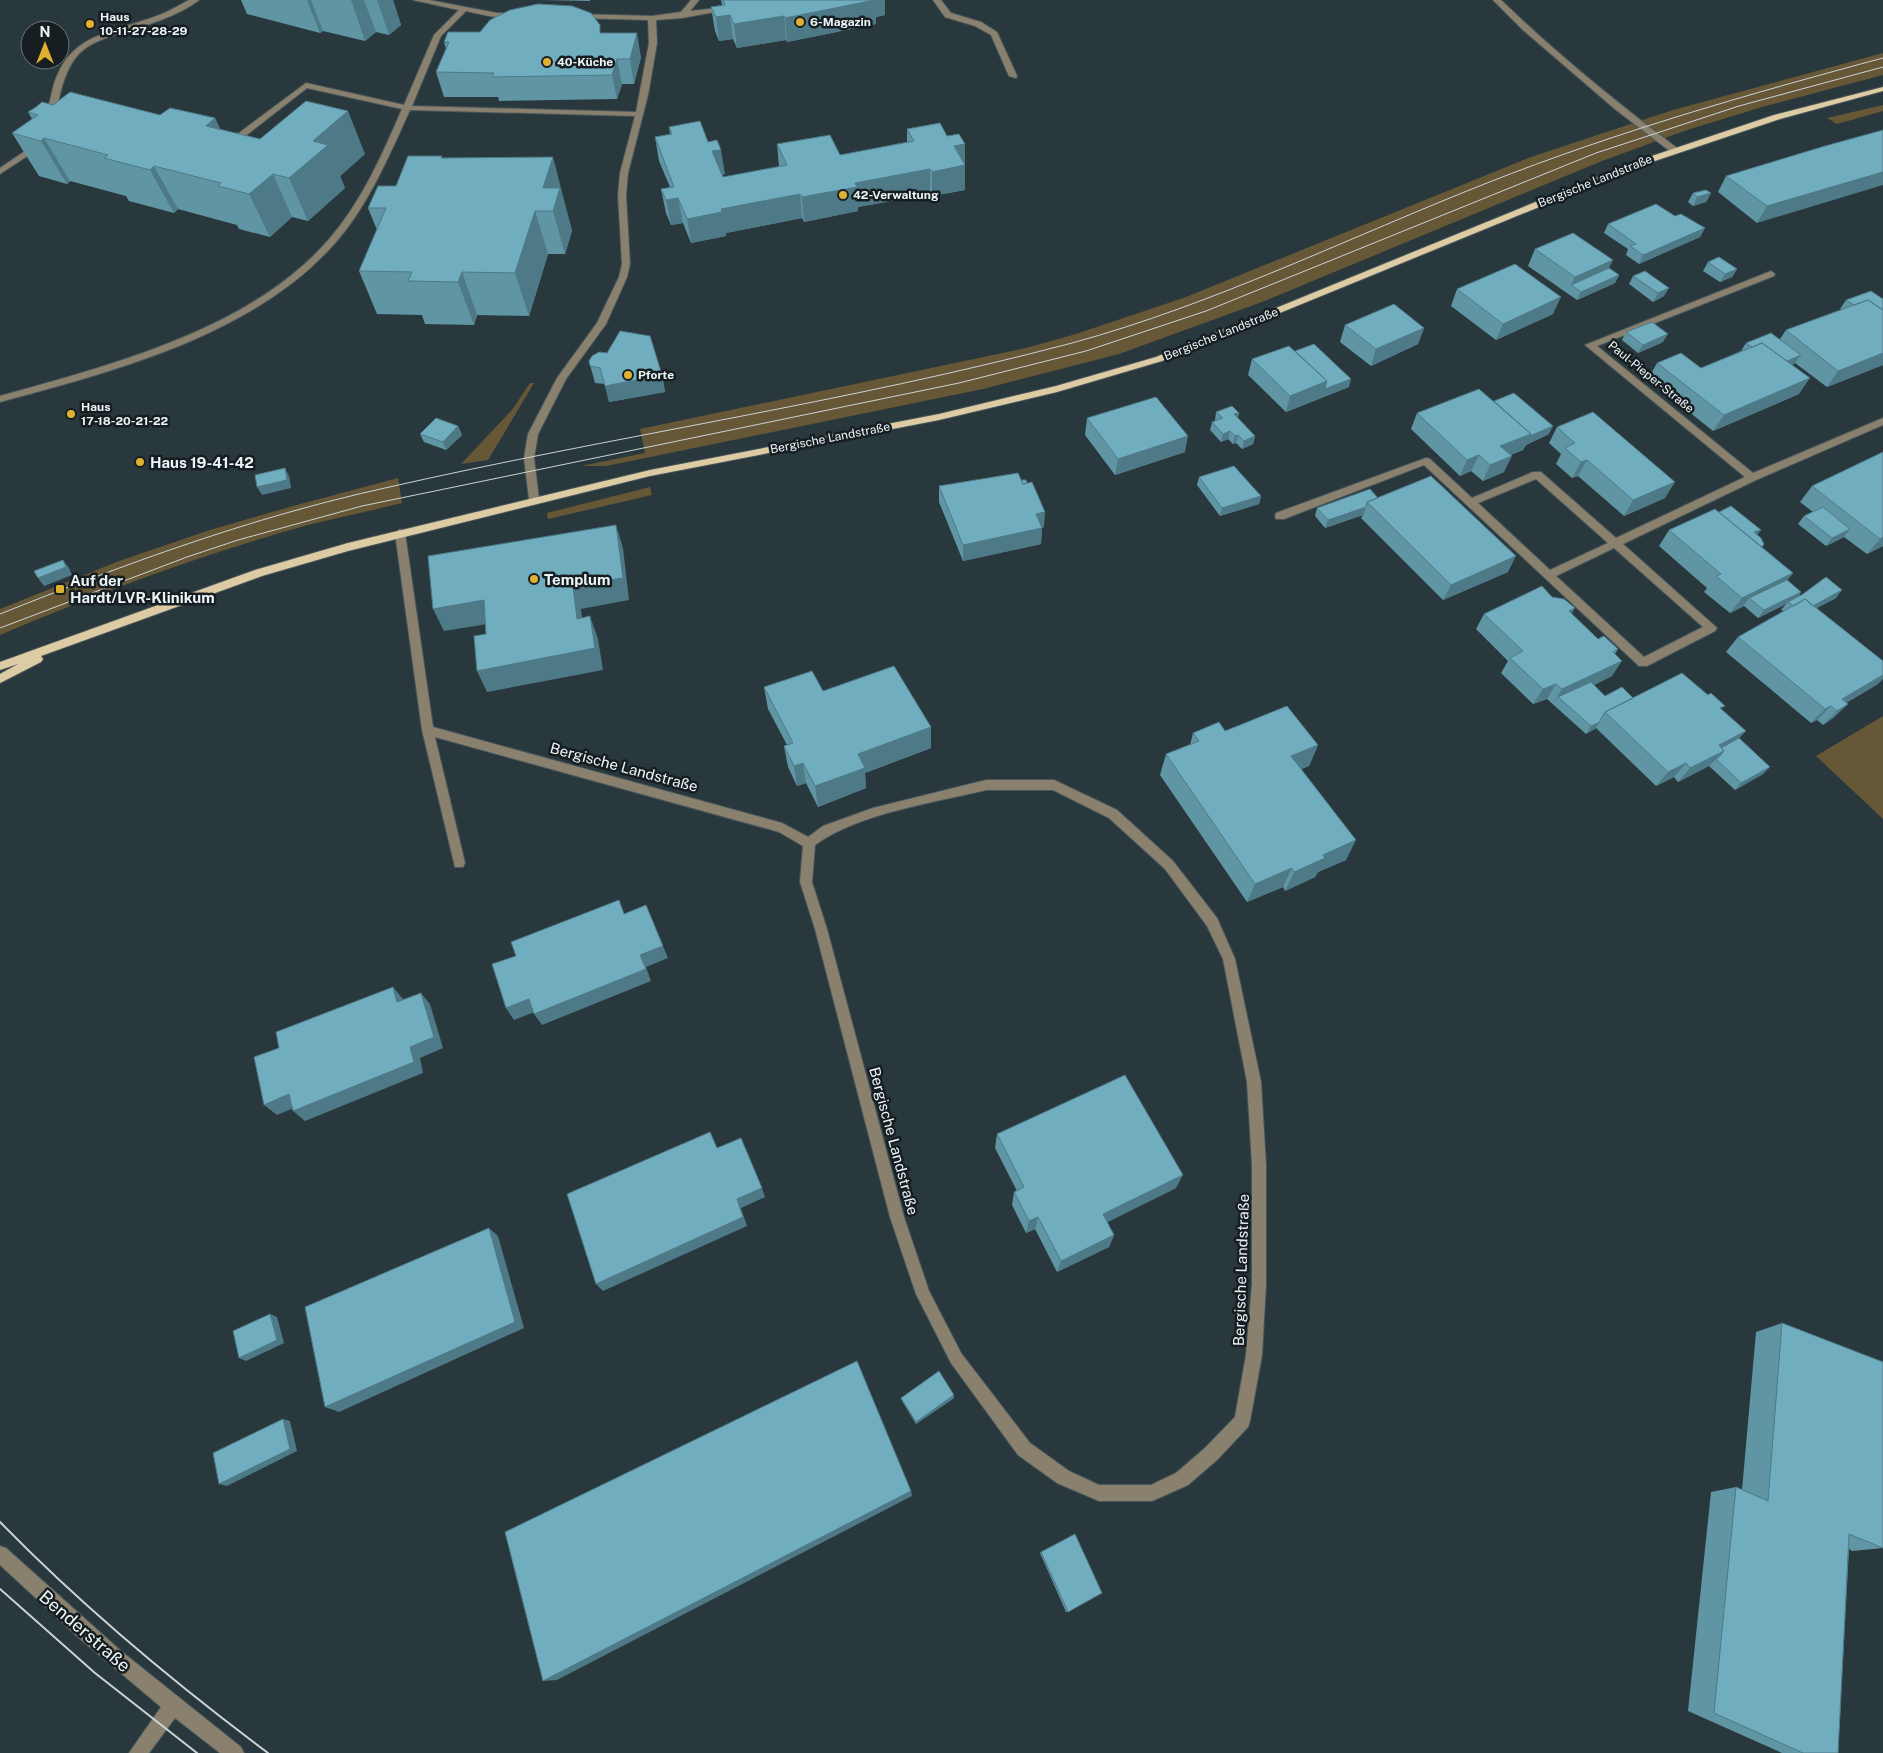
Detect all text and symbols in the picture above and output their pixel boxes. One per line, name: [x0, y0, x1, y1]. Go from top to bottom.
place label: Haus 10-11-27-28-29: [100, 10, 188, 38]
place label: 6-Magazin: [810, 15, 871, 29]
marker: 6-Magazin: [794, 16, 806, 28]
marker: Haus 10-11-27-28-29: [84, 18, 96, 30]
north arrow: [20, 20, 70, 70]
text: N: [40, 24, 50, 40]
place label: 40-Küche: [557, 55, 613, 69]
marker: 40-Küche: [541, 56, 553, 68]
street label: Bergische Landstraße: [1536, 152, 1654, 210]
place label: 42-Verwaltung: [853, 188, 939, 202]
marker: 42-Verwaltung: [837, 189, 849, 201]
street label: Bergische Landstraße: [1162, 305, 1280, 363]
street label: Paul-Pieper-Straße: [1605, 338, 1697, 416]
place label: Pforte: [638, 368, 674, 382]
marker: Pforte: [622, 369, 634, 381]
place label: Haus 17-18-20-21-22: [81, 400, 169, 428]
marker: Haus 17-18-20-21-22: [65, 408, 77, 420]
street label: Bergische Landstraße: [769, 419, 891, 457]
place label: Haus 19-41-42: [150, 454, 254, 471]
marker: Haus 19-41-42: [134, 456, 146, 468]
place label: Templum: [544, 571, 611, 588]
place label: Auf der Hardt/LVR-Klinikum: [70, 572, 215, 606]
marker: Templum: [528, 573, 540, 585]
marker: Auf der Hardt/LVR-Klinikum: [54, 583, 66, 595]
street label: Bergische Landstraße: [548, 739, 700, 795]
street label: Bergische Landstraße: [866, 1065, 922, 1217]
street label: Bergische Landstraße: [1230, 1194, 1252, 1346]
street label: Benderstraße: [35, 1586, 135, 1676]

